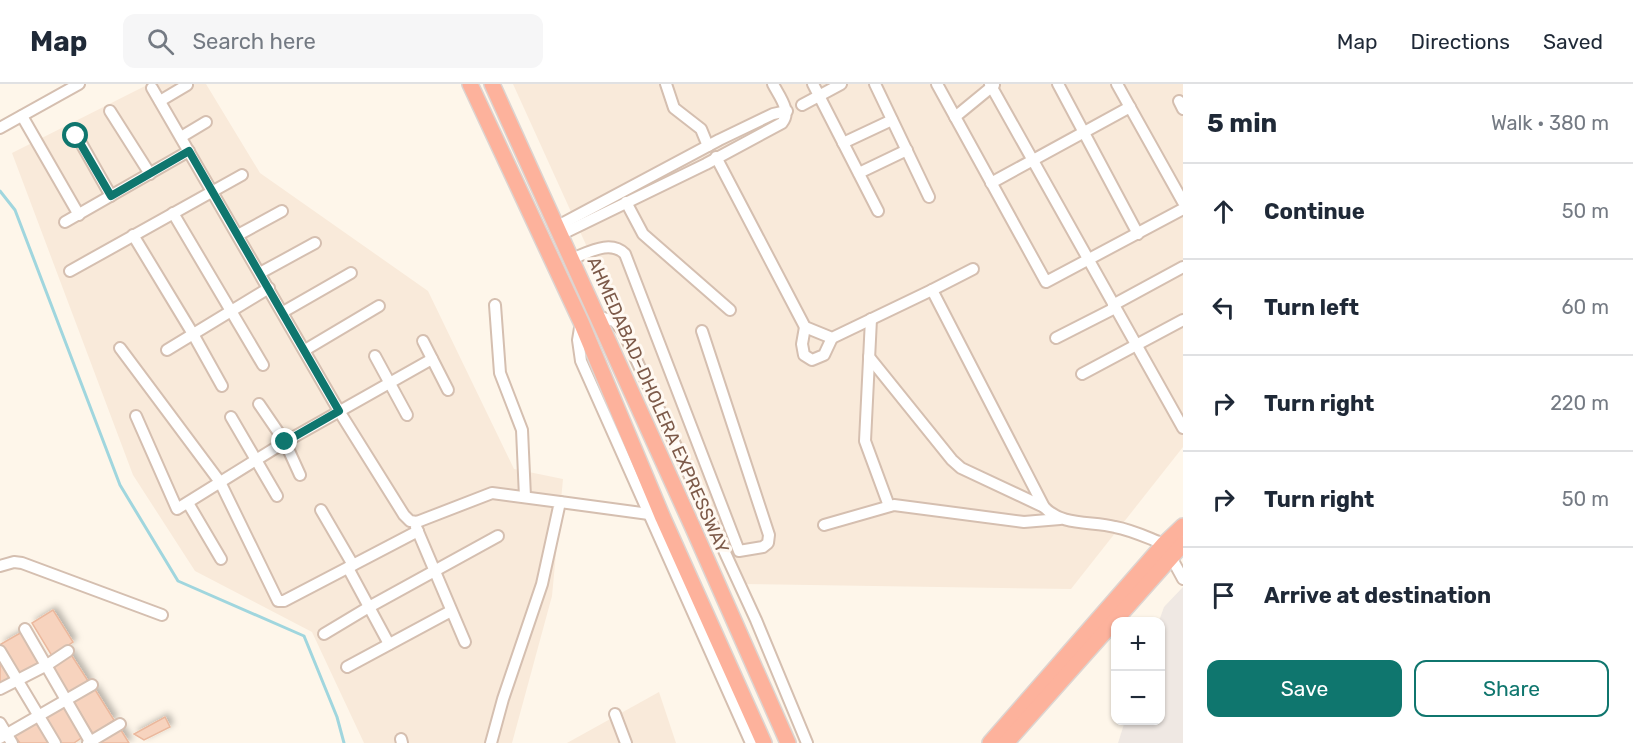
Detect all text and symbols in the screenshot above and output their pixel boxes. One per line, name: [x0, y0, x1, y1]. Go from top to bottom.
search box: [123, 14, 543, 68]
text: Map: [30, 25, 87, 58]
icon: search: [144, 25, 177, 58]
text: Search here: [192, 28, 316, 55]
text: Map: [1337, 29, 1378, 54]
text: Directions: [1411, 29, 1510, 54]
text: Saved: [1543, 29, 1603, 54]
text: 5 min: [1207, 108, 1277, 139]
text: Walk · 380 m: [1491, 111, 1609, 135]
route start: [62, 122, 88, 148]
icon: ahead: [1207, 195, 1240, 228]
text: Continue: [1264, 198, 1365, 225]
text: 50 m: [1562, 199, 1609, 223]
street label: AHMEDABAD–DHOLERA EXPRESSWAY: [582, 253, 734, 557]
icon: left: [1207, 291, 1240, 324]
text: Turn left: [1264, 294, 1359, 321]
text: 60 m: [1562, 295, 1609, 319]
icon: right: [1207, 387, 1240, 420]
text: Turn right: [1264, 390, 1374, 417]
text: 220 m: [1550, 391, 1609, 415]
route end: [271, 428, 297, 454]
icon: right: [1207, 483, 1240, 516]
text: Turn right: [1264, 486, 1374, 513]
text: 50 m: [1562, 487, 1609, 511]
icon: arrive: [1207, 579, 1240, 612]
text: Arrive at destination: [1264, 582, 1491, 609]
map controls: [1111, 617, 1165, 725]
button: +: [1111, 617, 1165, 671]
button: Save: [1207, 660, 1402, 717]
button: Share: [1414, 660, 1609, 717]
button: −: [1111, 671, 1165, 725]

